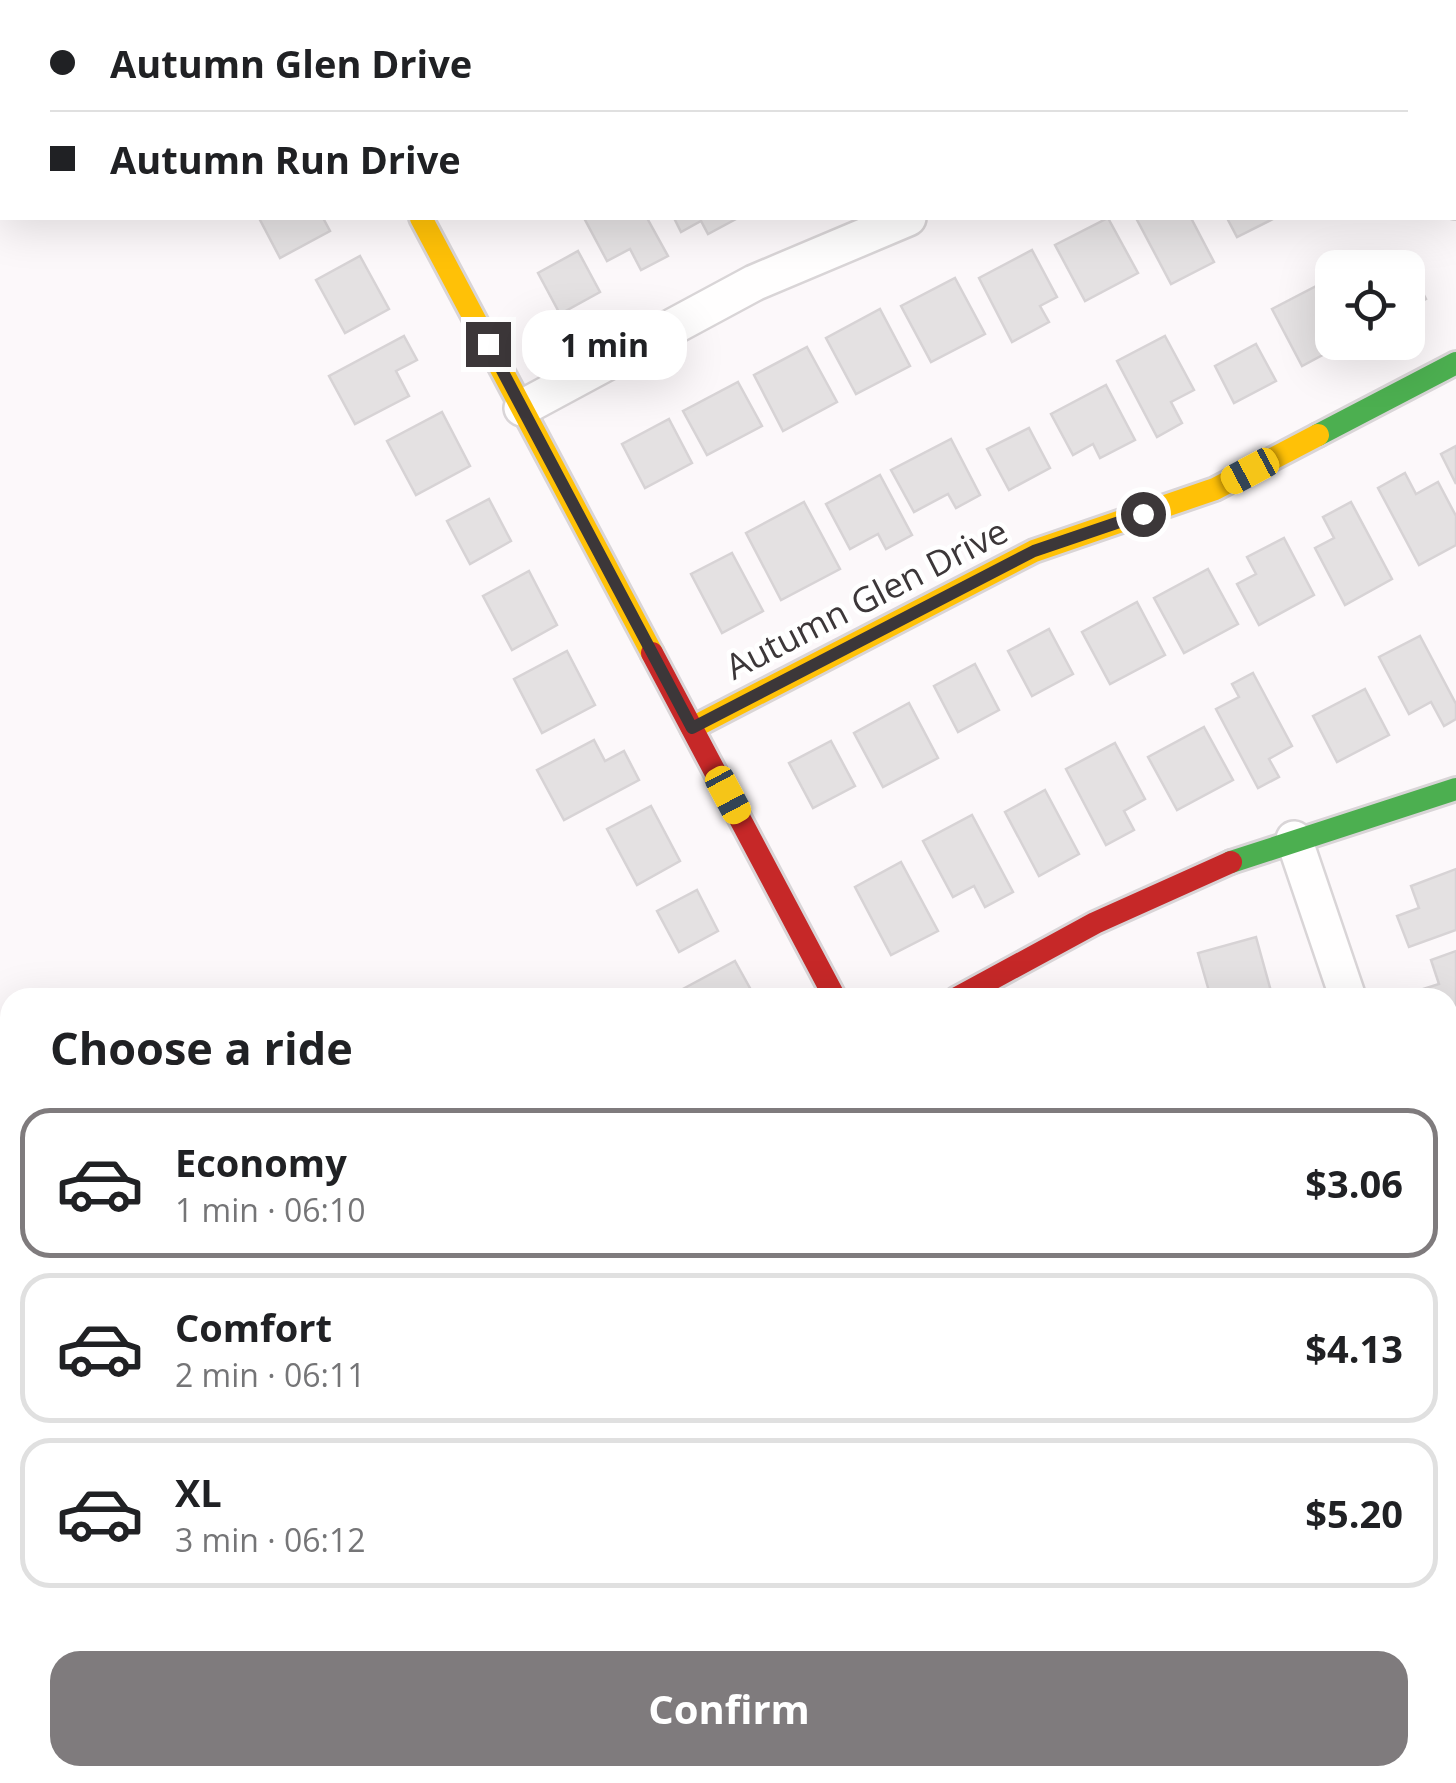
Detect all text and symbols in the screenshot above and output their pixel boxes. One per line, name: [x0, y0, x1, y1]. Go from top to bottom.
text: Autumn Glen Drive: [110, 37, 472, 89]
text: Autumn Run Drive: [110, 133, 461, 185]
map controls: [1315, 250, 1425, 360]
button: locate: [1315, 250, 1425, 360]
callout: 1 min: [523, 309, 688, 379]
route end: [466, 322, 511, 367]
text: 1 min: [560, 323, 649, 366]
car: [1216, 444, 1284, 498]
route start: [1121, 492, 1166, 537]
street label: Autumn Glen Drive: [717, 507, 1015, 689]
car: [701, 761, 755, 829]
text: Choose a ride: [50, 1017, 353, 1078]
text: Economy: [175, 1136, 347, 1188]
icon: car: [55, 1138, 145, 1228]
text: $3.06: [1305, 1157, 1403, 1209]
text: 1 min · 06:10: [175, 1188, 366, 1231]
text: Comfort: [175, 1301, 332, 1353]
icon: car: [55, 1303, 145, 1393]
text: $4.13: [1305, 1322, 1403, 1374]
text: 2 min · 06:11: [175, 1353, 366, 1396]
text: XL: [175, 1466, 222, 1518]
icon: car: [55, 1468, 145, 1558]
text: $5.20: [1305, 1487, 1403, 1539]
text: 3 min · 06:12: [175, 1518, 366, 1561]
button: Confirm: [50, 1651, 1408, 1766]

